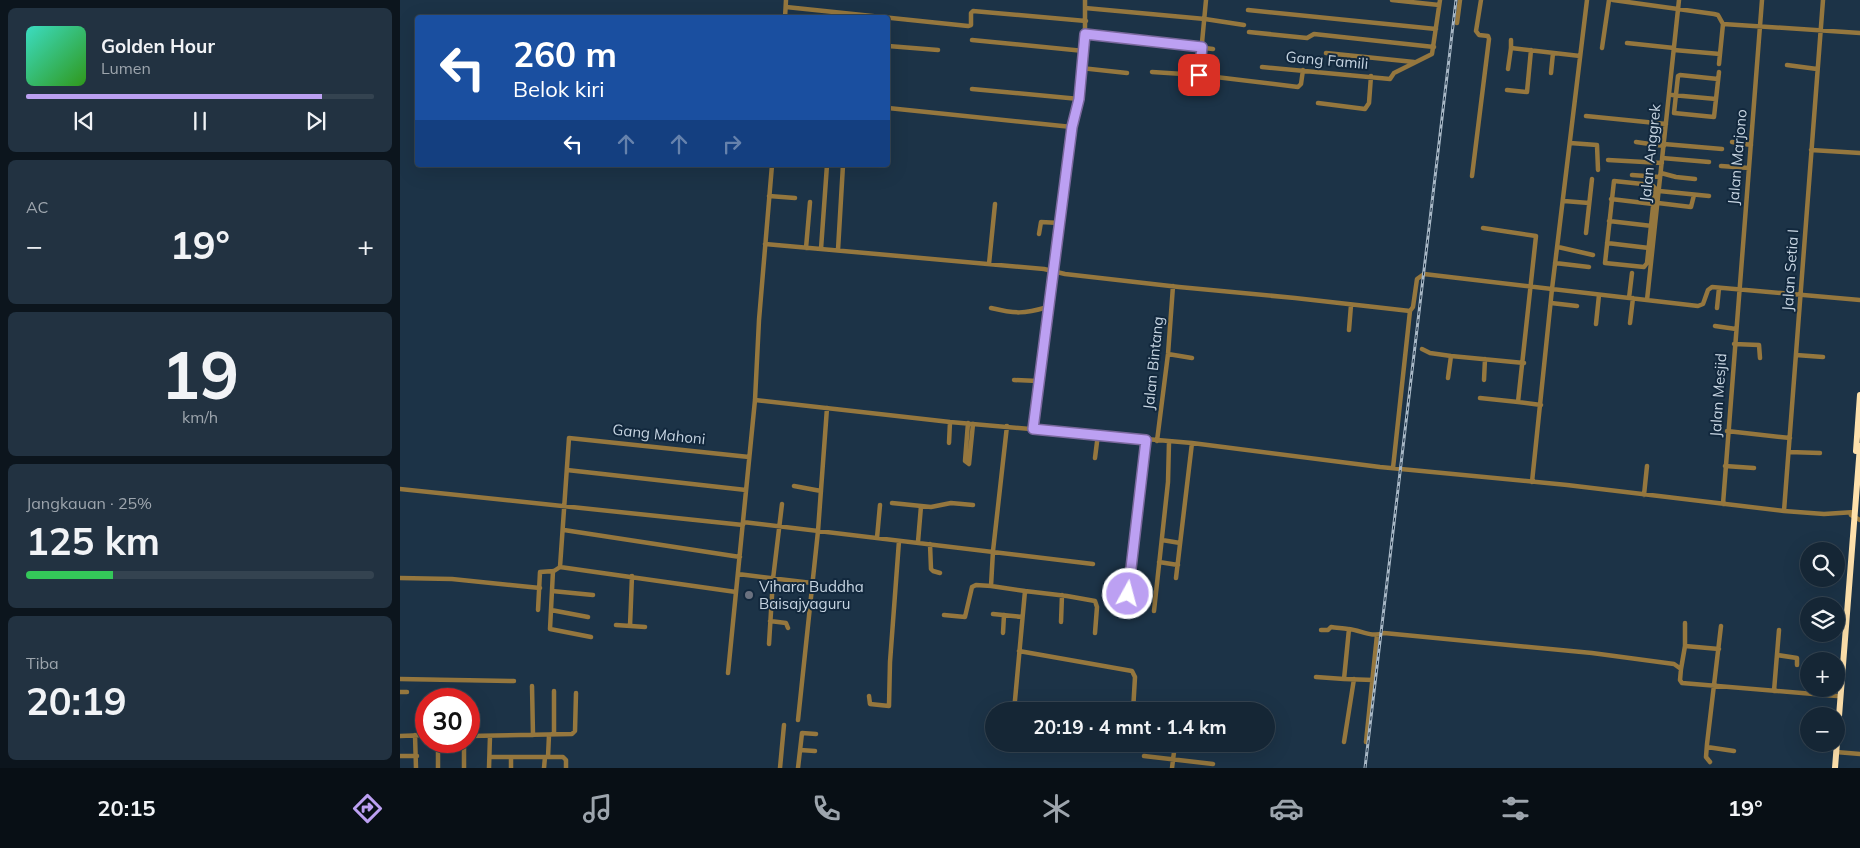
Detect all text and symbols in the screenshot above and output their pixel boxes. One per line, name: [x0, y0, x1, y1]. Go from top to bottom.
text: 260 m: [513, 32, 617, 76]
text: Golden Hour: [101, 34, 215, 58]
icon: left: [430, 35, 495, 100]
street label: Gang Famili: [1285, 47, 1369, 73]
pin: [1178, 54, 1220, 96]
text: Lumen: [101, 58, 151, 78]
icon: arrive: [1185, 61, 1213, 89]
text: Belok kiri: [513, 75, 605, 103]
street label: Jalan Anggrek: [1635, 103, 1665, 203]
icon: previous: [70, 107, 98, 135]
icon: pause: [186, 107, 214, 135]
icon: next: [302, 107, 330, 135]
street label: Jalan Marjono: [1723, 108, 1751, 206]
icon: left: [559, 130, 587, 158]
icon: ahead: [612, 130, 640, 158]
icon: ahead: [665, 130, 693, 158]
icon: right: [718, 130, 746, 158]
text: AC: [26, 197, 49, 217]
text: 19°: [170, 221, 230, 269]
text: −: [26, 228, 43, 263]
text: +: [357, 228, 374, 263]
street label: Jalan Setia I: [1778, 228, 1802, 312]
street label: Jalan Bintang: [1139, 315, 1167, 411]
text: 19: [161, 334, 239, 415]
street label: Jalan Mesjid: [1706, 353, 1730, 437]
text: km/h: [182, 407, 218, 427]
street label: Gang Mahoni: [612, 420, 706, 448]
text: Jangkauan · 25%: [26, 493, 152, 513]
text: 125 km: [26, 517, 160, 565]
map controls: [1800, 542, 1845, 752]
button: search: [1800, 542, 1845, 587]
position arrow: [1101, 567, 1153, 619]
place label: Vihara Buddha Baisajyaguru: [759, 577, 864, 613]
marker: Vihara Buddha Baisajyaguru: [743, 589, 755, 601]
button: layers: [1800, 597, 1845, 642]
button: +: [1800, 652, 1845, 697]
text: Tiba: [26, 653, 59, 673]
text: 20:19: [26, 677, 127, 725]
speed limit sign: 30: [415, 688, 480, 753]
button: −: [1800, 707, 1845, 752]
text: 20:19 · 4 mnt · 1.4 km: [1033, 715, 1227, 739]
icon: directions: [350, 791, 385, 826]
icon: music: [580, 791, 615, 826]
icon: phone: [809, 791, 844, 826]
icon: climate: [1039, 791, 1074, 826]
icon: car: [1269, 791, 1304, 826]
icon: filters: [1498, 791, 1533, 826]
text: 20:15: [97, 794, 156, 822]
text: 19°: [1728, 794, 1763, 822]

